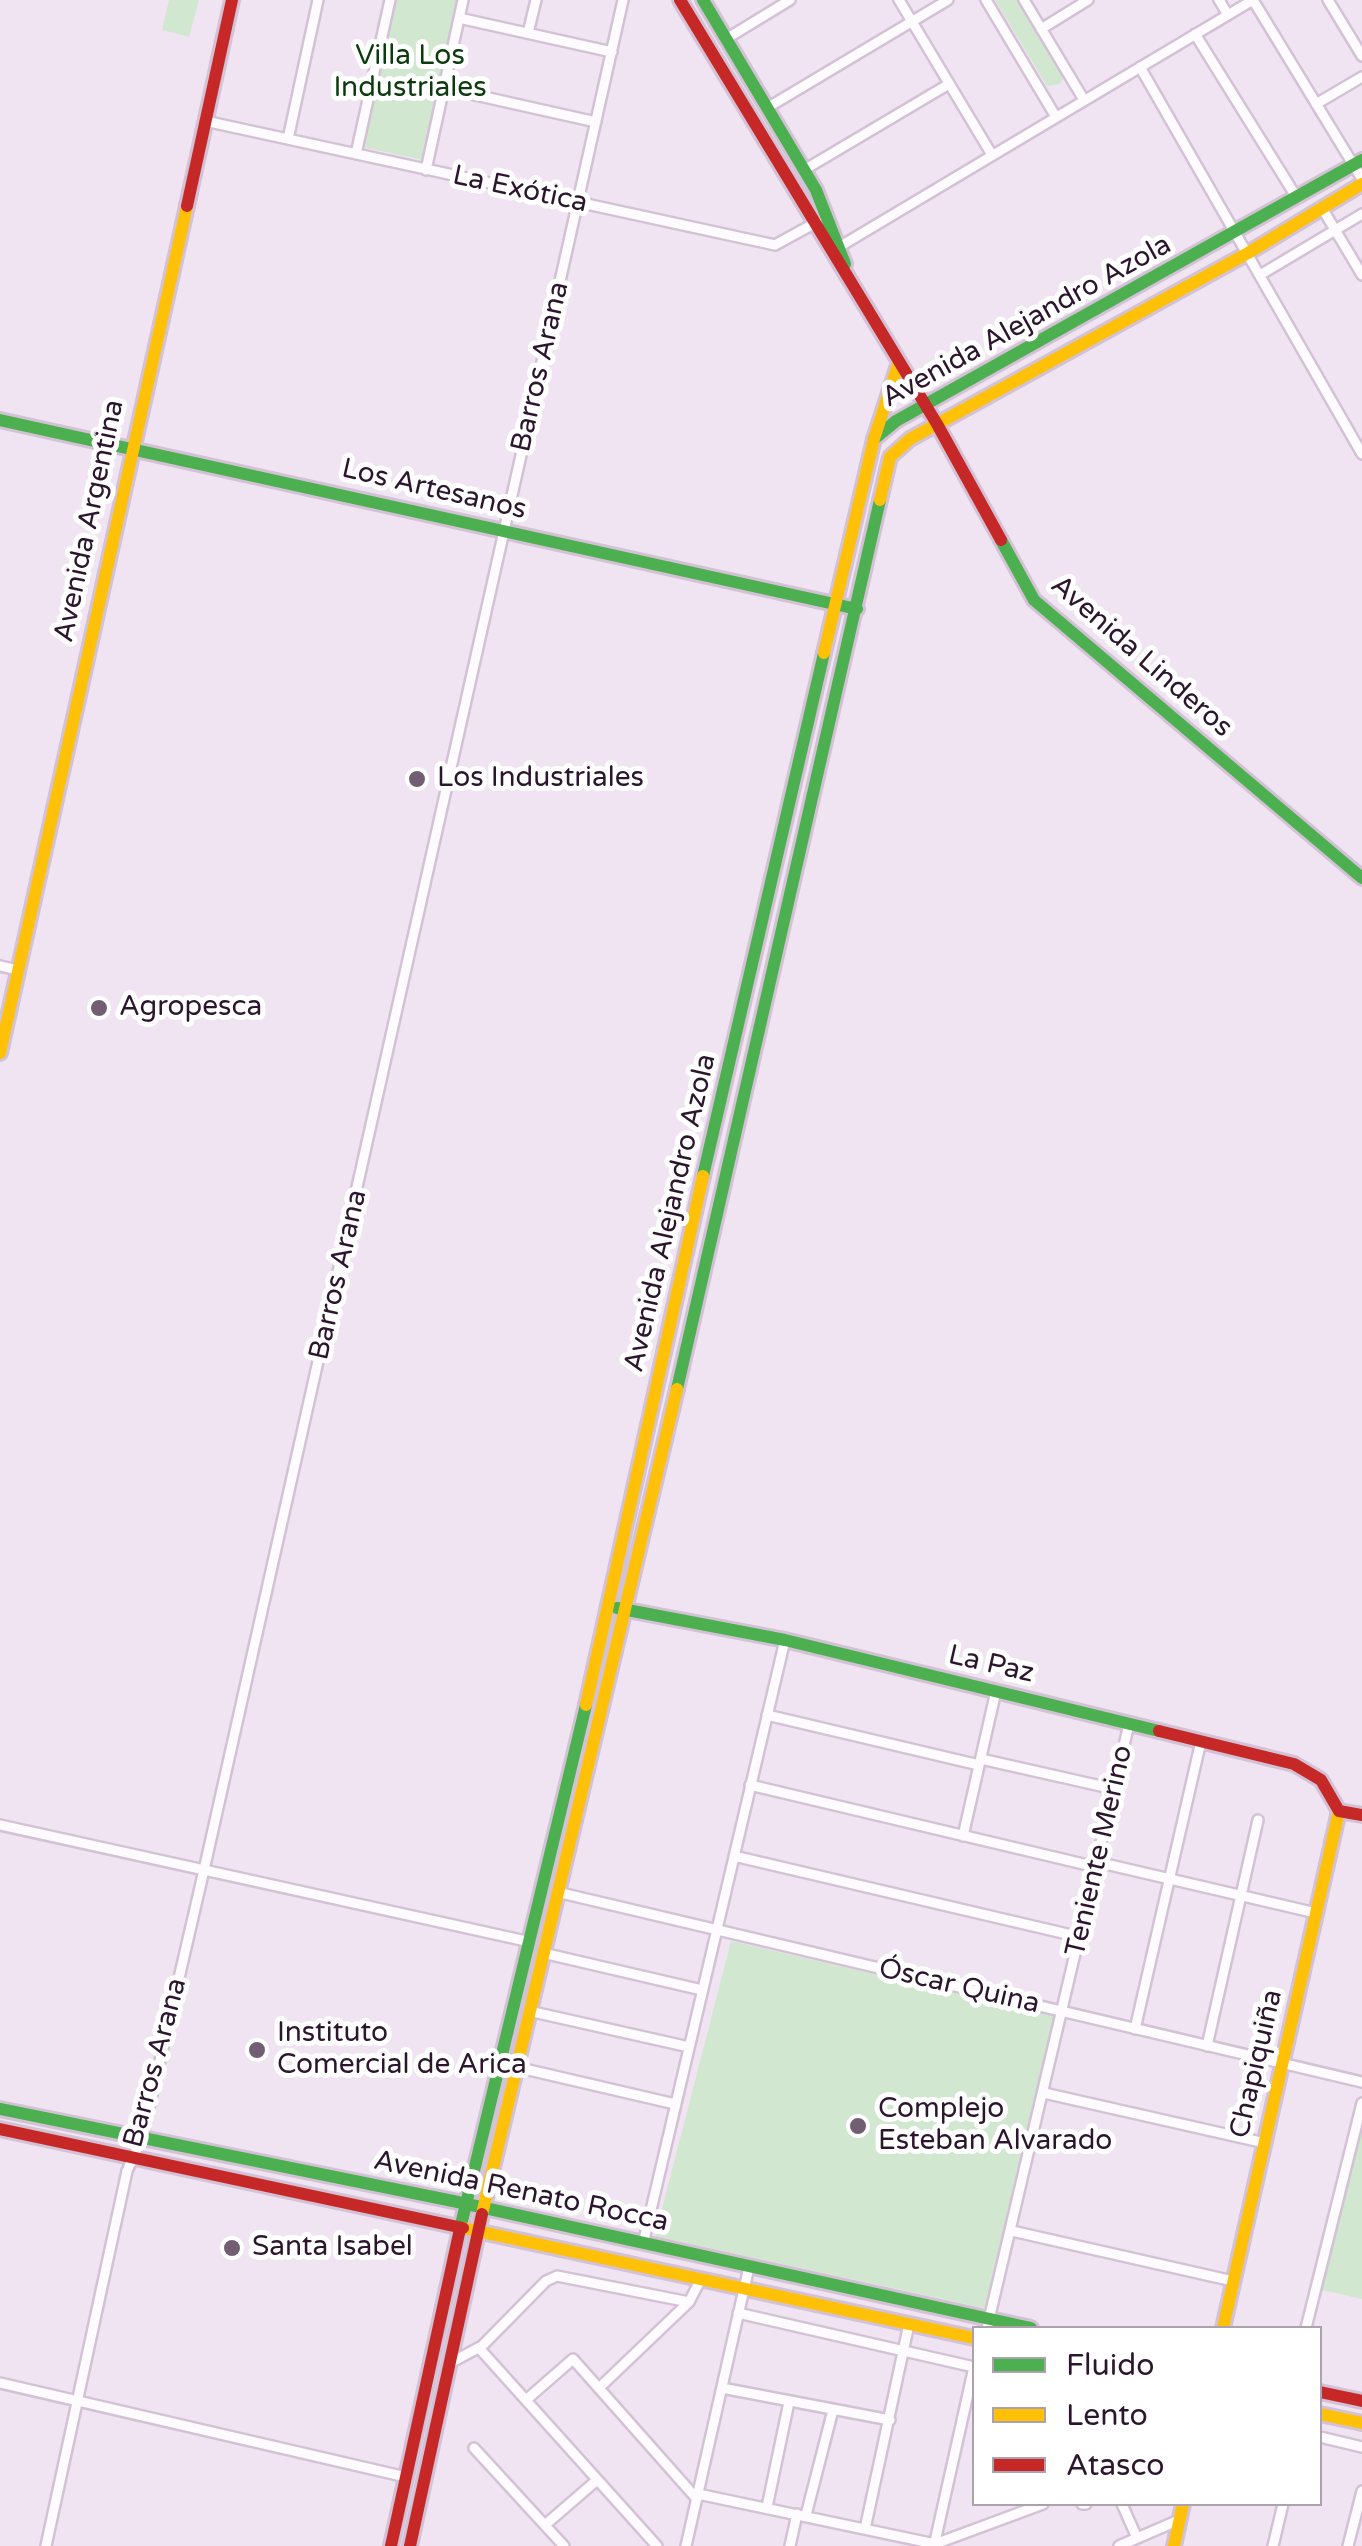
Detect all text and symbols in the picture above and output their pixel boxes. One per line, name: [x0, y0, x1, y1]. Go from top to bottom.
park label: Villa Los Industriales: [333, 40, 487, 106]
street label: La Exótica: [449, 159, 591, 221]
street label: Avenida Alejandro Azola: [877, 228, 1177, 416]
street label: Barros Arana: [505, 279, 577, 455]
street label: Avenida Argentina: [48, 397, 132, 645]
street label: Los Artesanos: [338, 452, 530, 528]
street label: Avenida Linderos: [1043, 569, 1239, 745]
place label: Los Industriales: [437, 762, 644, 796]
marker: Los Industriales: [406, 768, 428, 790]
place label: Agropesca: [119, 991, 262, 1025]
marker: Agropesca: [88, 997, 110, 1019]
street label: Avenida Alejandro Azola: [618, 1051, 724, 1375]
street label: Barros Arana: [303, 1187, 375, 1363]
street label: La Paz: [945, 1639, 1037, 1691]
street label: Teniente Merino: [1059, 1742, 1141, 1960]
street label: Óscar Quina: [875, 1952, 1043, 2022]
street label: Barros Arana: [117, 1975, 195, 2151]
street label: Chapiquiña: [1224, 1986, 1290, 2142]
place label: Instituto Comercial de Arica: [277, 2017, 527, 2083]
marker: Instituto Comercial de Arica: [246, 2039, 268, 2061]
place label: Complejo Esteban Alvarado: [878, 2093, 1112, 2159]
marker: Complejo Esteban Alvarado: [847, 2115, 869, 2137]
street label: Avenida Renato Rocca: [371, 2144, 671, 2240]
place label: Santa Isabel: [252, 2231, 413, 2265]
marker: Santa Isabel: [221, 2237, 243, 2259]
legend: [972, 2326, 1322, 2506]
text: Fluido: [1066, 2347, 1154, 2384]
text: Lento: [1066, 2397, 1148, 2434]
text: Atasco: [1066, 2447, 1165, 2484]

